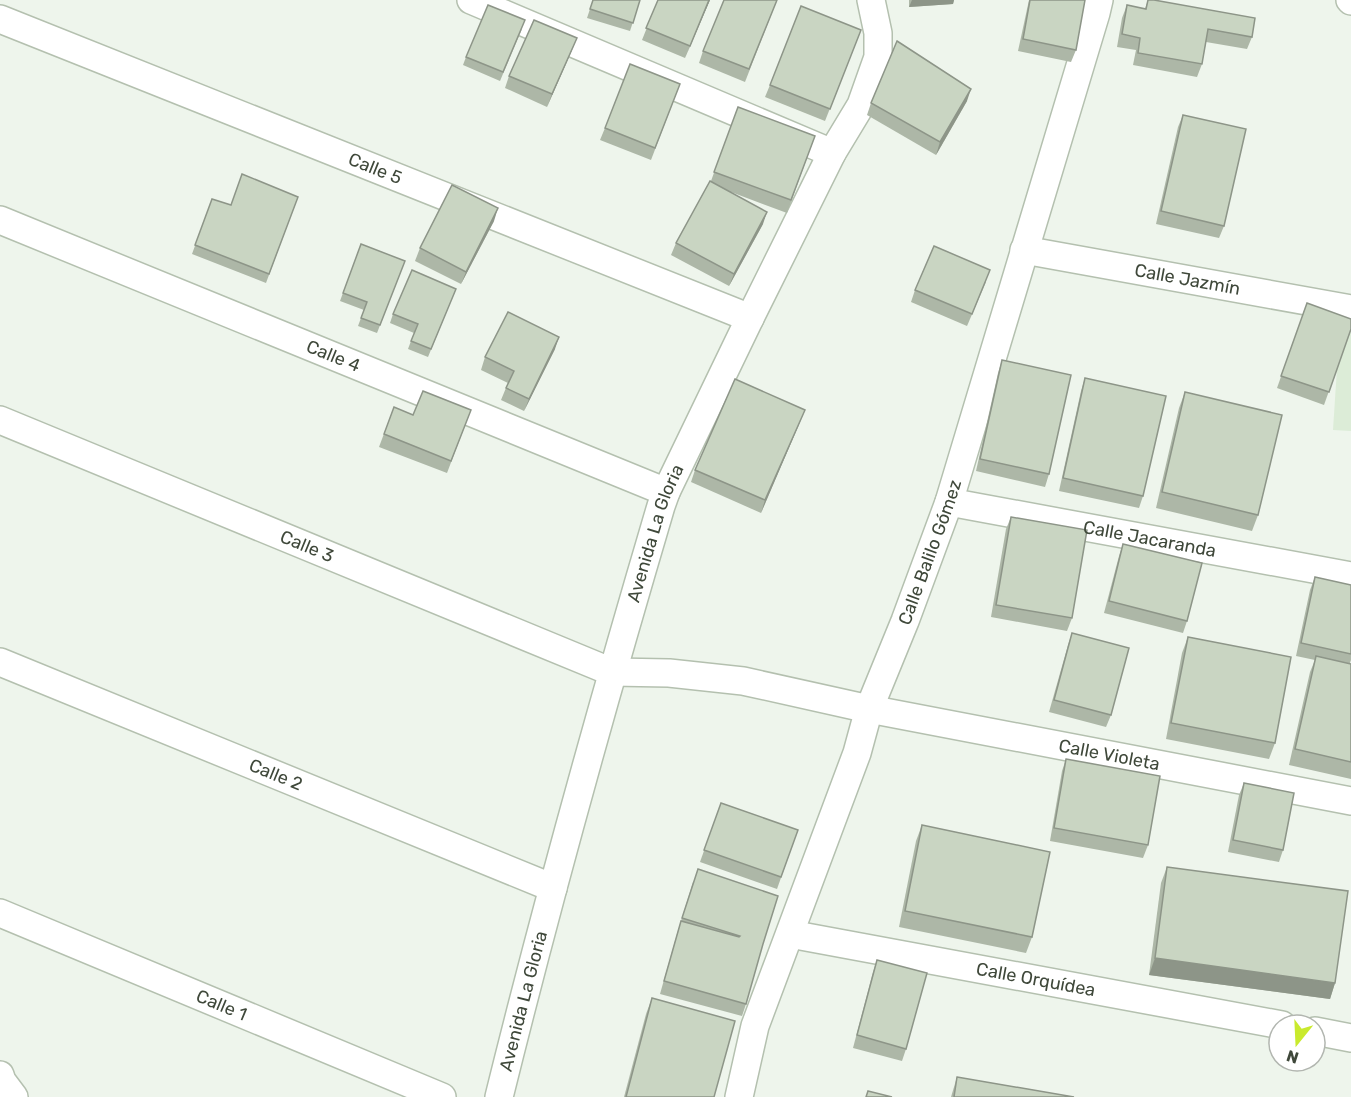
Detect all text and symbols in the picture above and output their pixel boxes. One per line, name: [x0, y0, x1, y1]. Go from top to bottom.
street label: Calle 5: [345, 148, 405, 189]
street label: Calle Jazmín: [1133, 259, 1242, 300]
street label: Calle 4: [303, 335, 364, 377]
street label: Avenida La Gloria: [622, 461, 689, 605]
street label: Calle Balilo Gómez: [894, 477, 966, 628]
street label: Calle Jacaranda: [1081, 516, 1218, 562]
street label: Calle 3: [277, 526, 337, 567]
street label: Calle Violeta: [1057, 734, 1162, 775]
street label: Calle 2: [246, 754, 306, 795]
street label: Avenida La Gloria: [495, 928, 552, 1074]
street label: Calle Orquídea: [974, 958, 1097, 1001]
street label: Calle 1: [193, 985, 250, 1026]
north arrow: [1267, 1013, 1327, 1073]
text: N: [1284, 1046, 1301, 1068]

